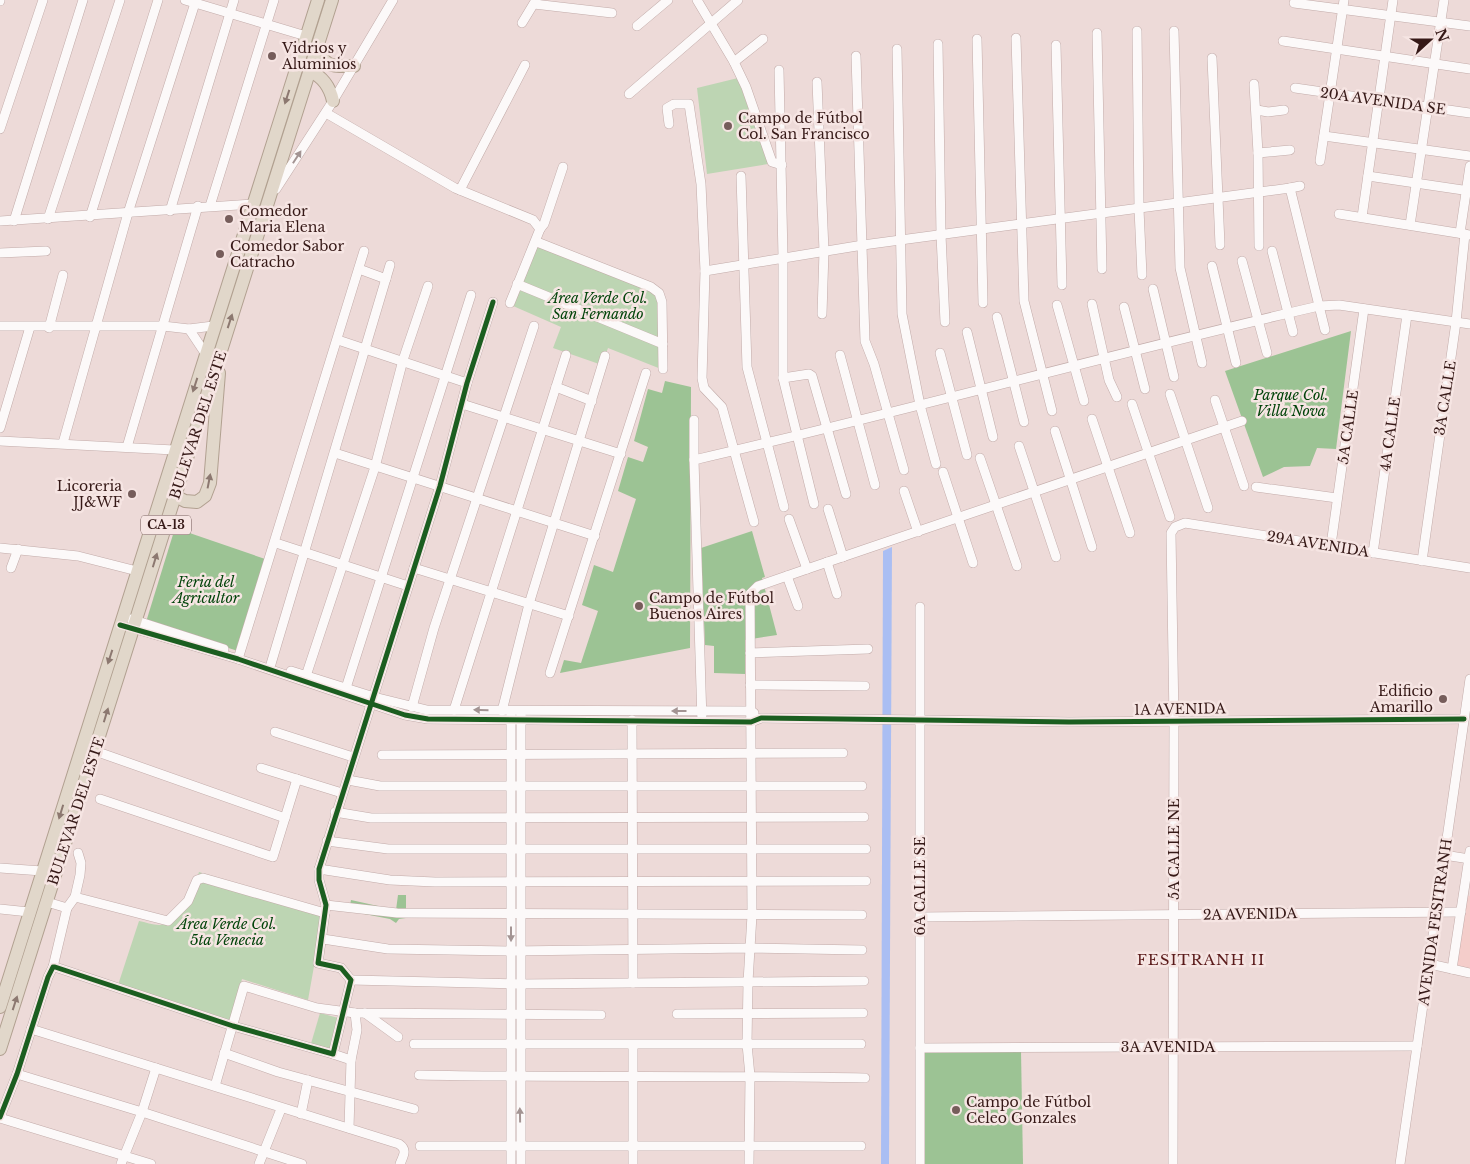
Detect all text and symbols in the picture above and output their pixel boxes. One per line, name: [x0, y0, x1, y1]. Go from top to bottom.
north arrow: [1405, 15, 1455, 65]
text: N: [1431, 26, 1453, 45]
place label: Vidrios y Aluminios: [281, 39, 356, 73]
marker: Vidrios y Aluminios: [266, 50, 278, 62]
street label: 20A AVENIDA SE: [1319, 83, 1447, 119]
one-way arrow: [283, 89, 291, 104]
place label: Campo de Fútbol Col. San Francisco: [738, 109, 870, 143]
marker: Campo de Fútbol Col. San Francisco: [722, 120, 734, 132]
one-way arrow: [292, 150, 301, 163]
place label: Comedor Maria Elena: [239, 202, 325, 236]
marker: Comedor Maria Elena: [223, 213, 235, 225]
place label: Comedor Sabor Catracho: [230, 237, 344, 271]
marker: Comedor Sabor Catracho: [214, 248, 226, 260]
park label: Área Verde Col. San Fernando: [546, 289, 648, 323]
one-way arrow: [227, 314, 235, 329]
street label: BULEVAR DEL ESTE: [166, 349, 230, 501]
street label: 3A CALLE: [1430, 359, 1460, 437]
one-way arrow: [190, 377, 198, 392]
park label: Parque Col. Villa Nova: [1253, 386, 1328, 420]
street label: 5A CALLE: [1334, 389, 1362, 465]
street label: 4A CALLE: [1376, 396, 1404, 472]
one-way arrow: [205, 473, 213, 489]
place label: Licoreria JJ&WF: [57, 477, 123, 511]
marker: Licoreria JJ&WF: [126, 488, 138, 500]
road number: CA-13: [141, 516, 191, 534]
street label: 29A AVENIDA: [1266, 527, 1371, 561]
one-way arrow: [152, 552, 159, 567]
park label: Feria del Agricultor: [171, 573, 240, 607]
place label: Campo de Fútbol Buenos Aires: [649, 589, 775, 623]
marker: Campo de Fútbol Buenos Aires: [633, 600, 645, 612]
one-way arrow: [106, 649, 113, 664]
place label: Edificio Amarillo: [1369, 682, 1433, 716]
marker: Edificio Amarillo: [1437, 693, 1449, 705]
street label: 1A AVENIDA: [1134, 699, 1226, 719]
one-way arrow: [473, 706, 489, 714]
one-way arrow: [103, 707, 111, 722]
one-way arrow: [671, 707, 687, 715]
street label: BULEVAR DEL ESTE: [44, 735, 108, 887]
street label: 5A CALLE NE: [1165, 798, 1183, 900]
one-way arrow: [57, 804, 64, 819]
street label: 6A CALLE SE: [911, 836, 929, 936]
street label: AVENIDA FESITRANH: [1414, 837, 1456, 1008]
street label: 2A AVENIDA: [1203, 904, 1298, 924]
park label: Área Verde Col. 5ta Venecia: [175, 915, 277, 949]
one-way arrow: [507, 927, 515, 943]
district label: FESITRANH II: [1137, 950, 1265, 969]
one-way arrow: [11, 995, 19, 1010]
street label: 3A AVENIDA: [1121, 1038, 1215, 1056]
place label: Campo de Fútbol Celeo Gonzales: [966, 1093, 1092, 1127]
marker: Campo de Fútbol Celeo Gonzales: [950, 1104, 962, 1116]
one-way arrow: [516, 1107, 524, 1123]

